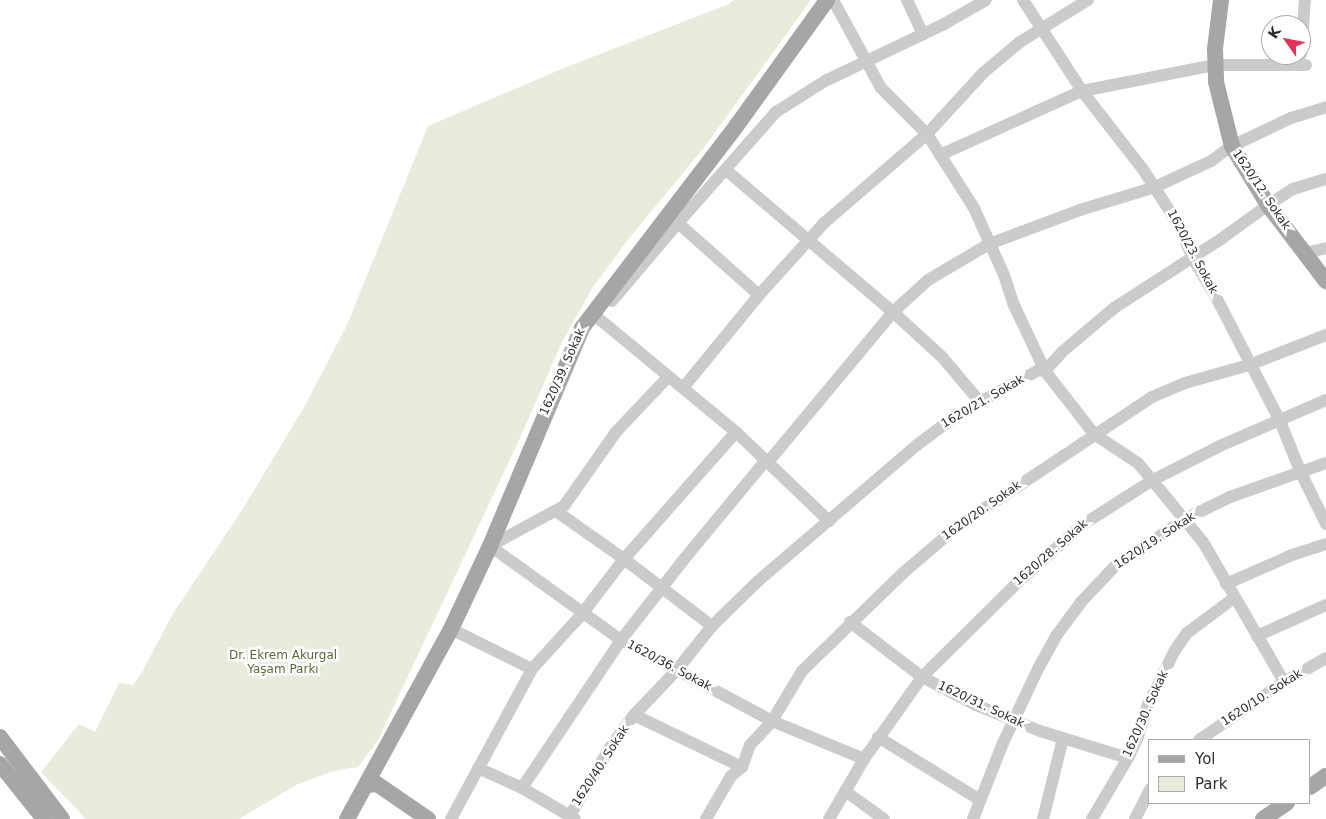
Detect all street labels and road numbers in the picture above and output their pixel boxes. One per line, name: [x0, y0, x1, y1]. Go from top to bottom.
street label: 1620/12. Sokak: [1229, 147, 1293, 233]
street label: 1620/23. Sokak: [1164, 207, 1220, 297]
street label: 1620/39. Sokak: [537, 326, 589, 418]
street label: 1620/21. Sokak: [939, 372, 1027, 432]
street label: 1620/20. Sokak: [940, 478, 1024, 544]
street label: 1620/19. Sokak: [1112, 510, 1198, 572]
street label: 1620/28. Sokak: [1011, 517, 1091, 589]
street label: 1620/36. Sokak: [624, 638, 714, 694]
street label: 1620/10. Sokak: [1219, 667, 1305, 729]
street label: 1620/30. Sokak: [1120, 668, 1172, 760]
street label: 1620/31. Sokak: [936, 679, 1026, 731]
street label: 1620/40. Sokak: [570, 723, 632, 809]

